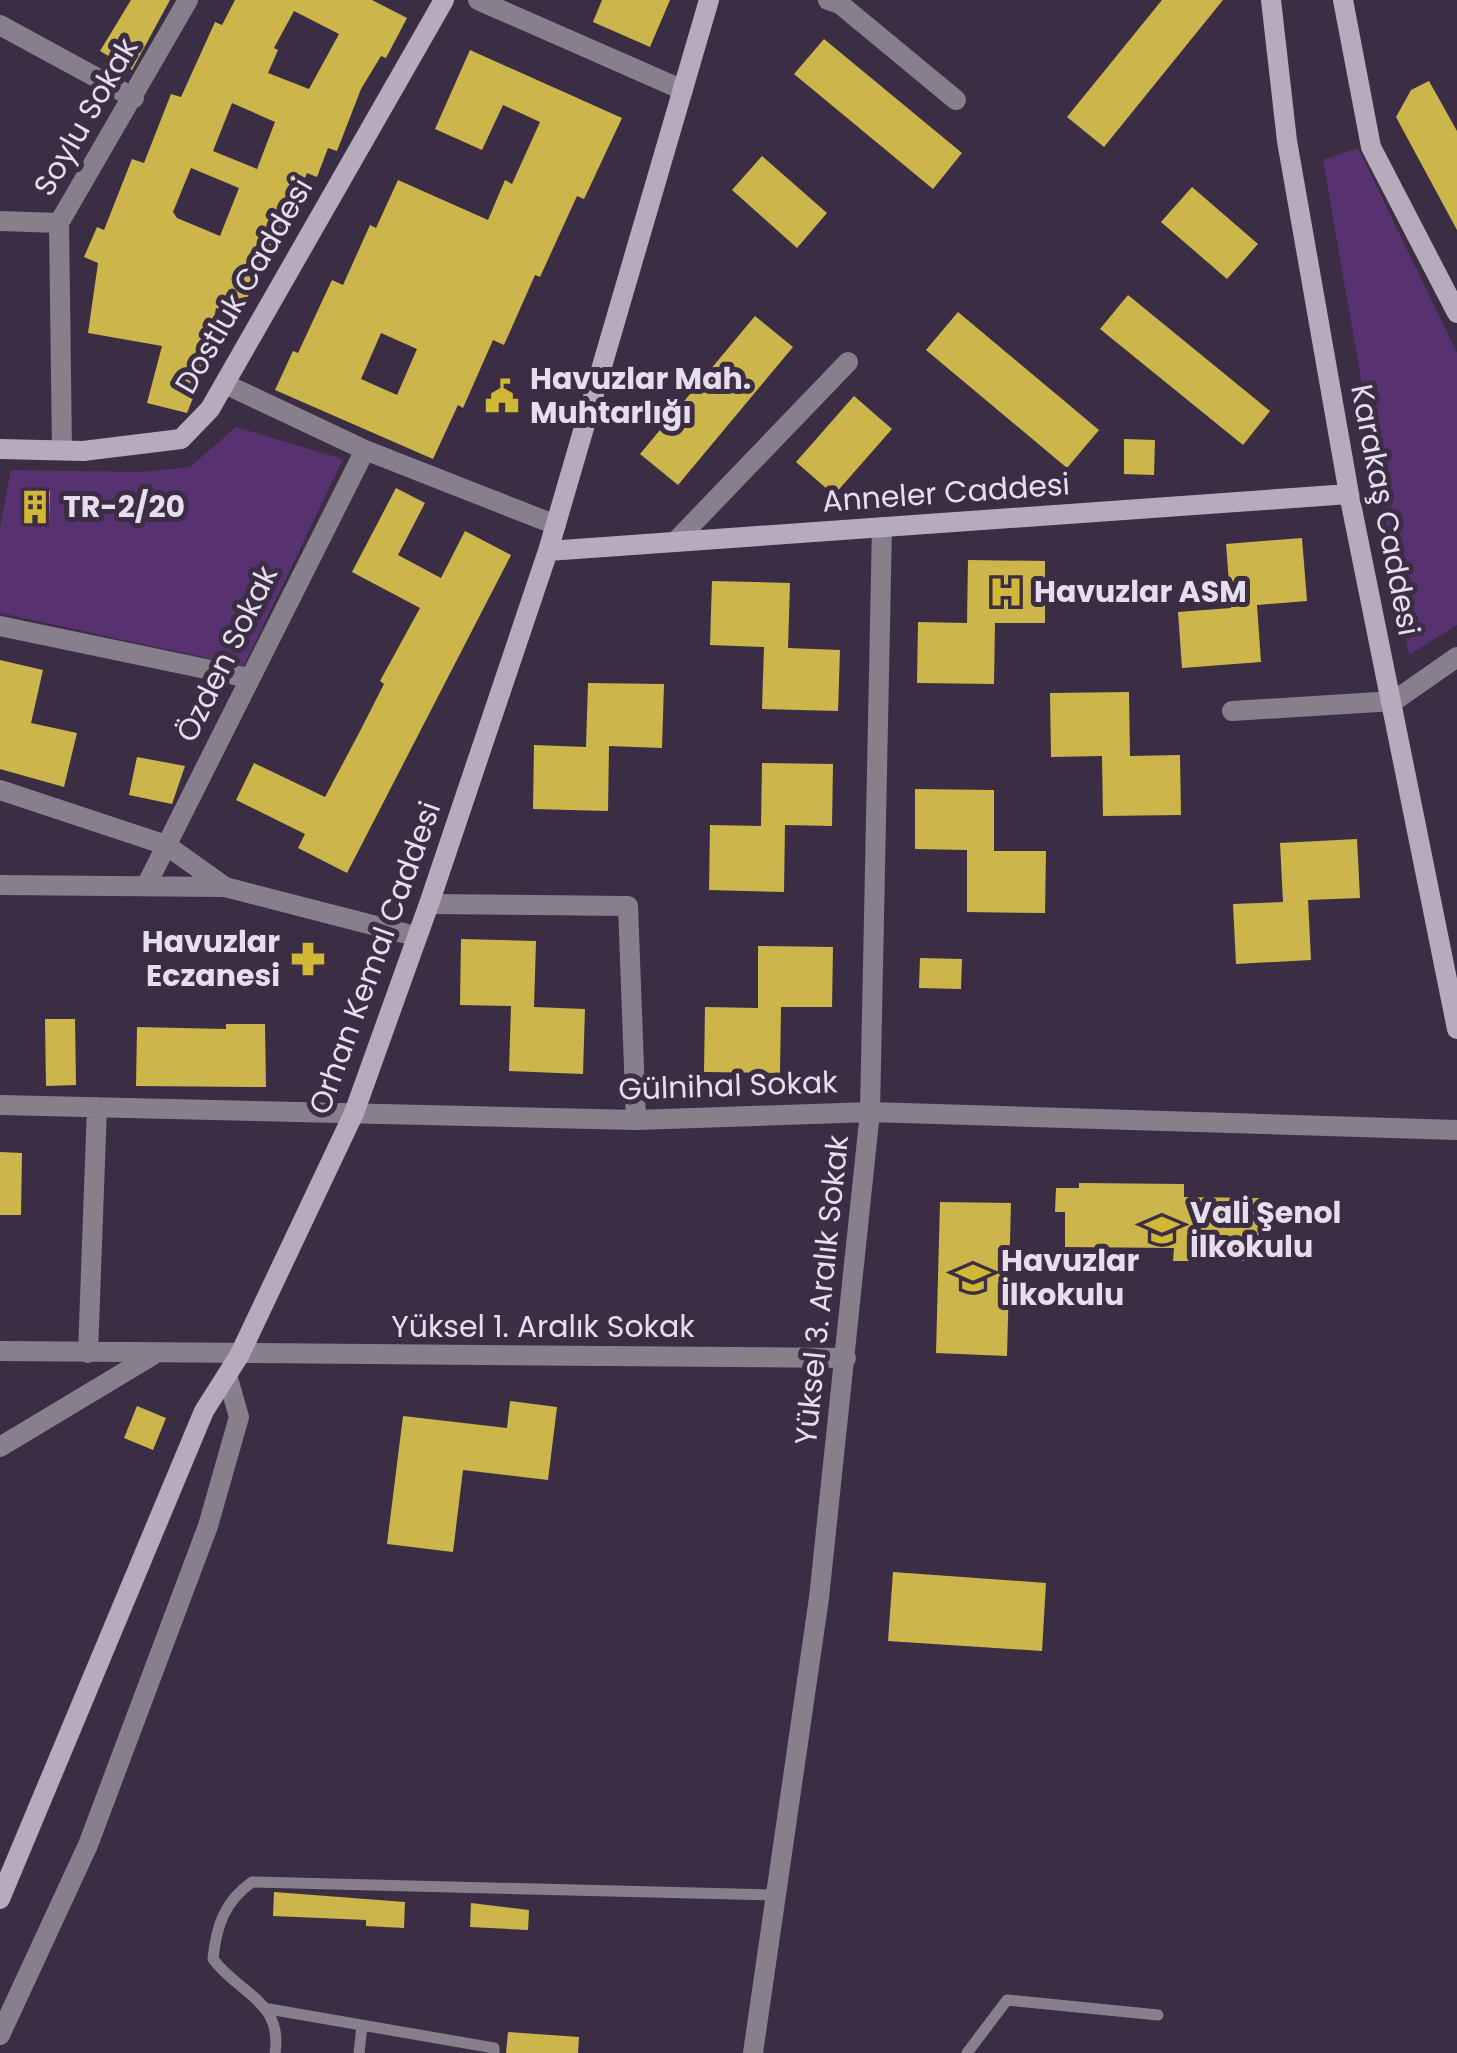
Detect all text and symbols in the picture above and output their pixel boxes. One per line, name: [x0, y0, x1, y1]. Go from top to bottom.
street label: Soylu Sokak: [23, 29, 149, 204]
street label: Dostluk Caddesi: [164, 170, 323, 402]
place label: Havuzlar Mah. Muhtarlığı: [530, 357, 751, 434]
public building icon: Havuzlar Mah. Muhtarlığı: [483, 377, 521, 415]
street label: Karakaş Caddesi: [1340, 381, 1431, 639]
street label: Anneler Caddesi: [821, 462, 1071, 523]
place label: TR-2/20: [63, 485, 185, 528]
building icon: TR-2/20: [16, 488, 54, 526]
street label: Özden Sokak: [165, 558, 288, 749]
place label: Havuzlar ASM: [1034, 570, 1247, 613]
hospital icon: Havuzlar ASM: [987, 573, 1025, 611]
street label: Orhan Kemal Caddesi: [298, 795, 451, 1120]
place label: Havuzlar Eczanesi: [142, 920, 280, 997]
pharmacy icon: Havuzlar Eczanesi: [289, 940, 327, 978]
street label: Gülnihal Sokak: [618, 1060, 839, 1111]
street label: Yüksel 3. Aralık Sokak: [784, 1132, 859, 1447]
place label: Valİ Şenol İlkokulu: [1190, 1191, 1341, 1268]
school or university icon: Valİ Şenol İlkokulu: [1143, 1211, 1181, 1249]
place label: Havuzlar İlkokulu: [1001, 1239, 1139, 1316]
school or university icon: Havuzlar İlkokulu: [954, 1259, 992, 1297]
street label: Yüksel 1. Aralık Sokak: [391, 1305, 695, 1348]

